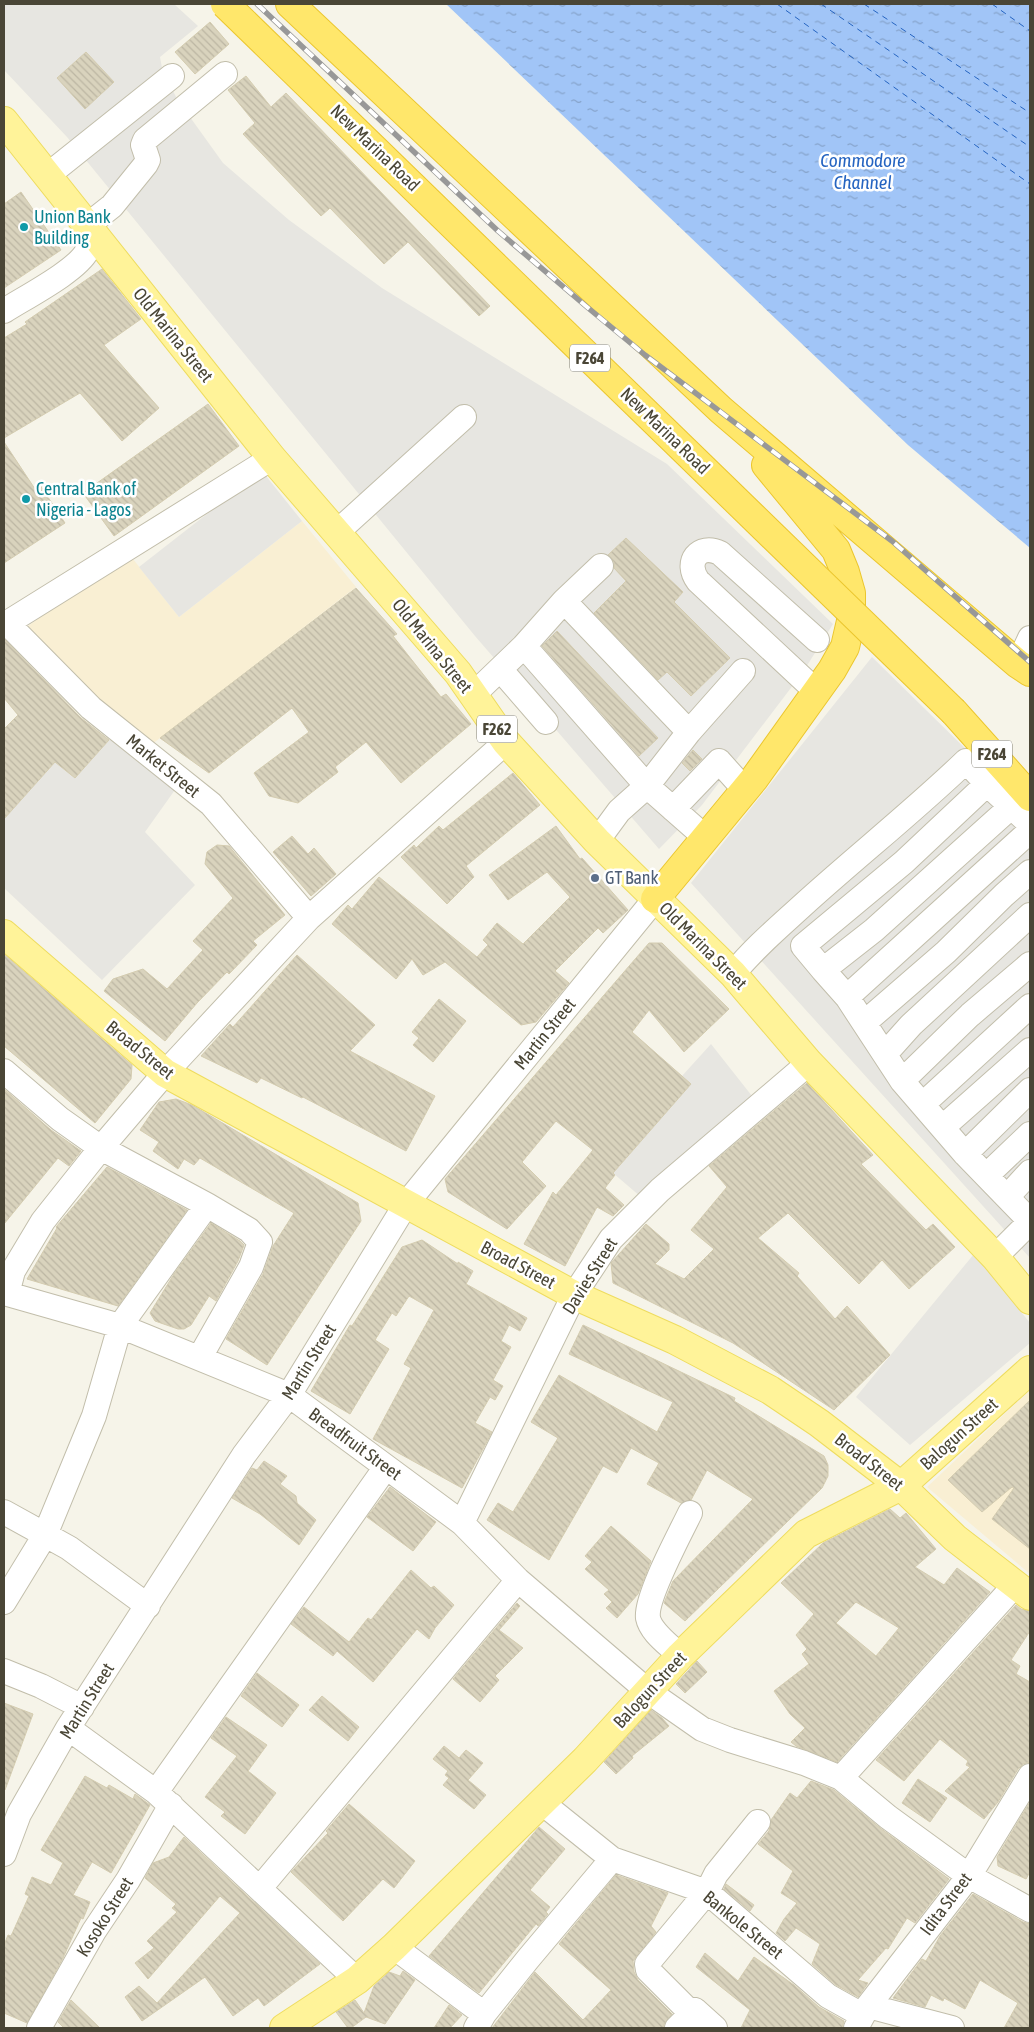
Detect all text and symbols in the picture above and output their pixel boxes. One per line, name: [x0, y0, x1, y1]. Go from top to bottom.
street label: New Marina Road: [326, 100, 424, 195]
water label: Commodore Channel: [820, 149, 906, 193]
place label: Union Bank Building: [34, 206, 111, 248]
marker: Union Bank Building: [18, 221, 30, 233]
street label: Old Marina Street: [129, 283, 218, 386]
road number: F264: [570, 344, 610, 372]
street label: New Marina Road: [616, 383, 714, 478]
place label: Central Bank of Nigeria - Lagos: [36, 478, 136, 520]
marker: Central Bank of Nigeria - Lagos: [20, 493, 32, 505]
street label: Old Marina Street: [388, 594, 477, 697]
road number: F262: [477, 716, 517, 742]
street label: Market Street: [122, 730, 204, 802]
road number: F264: [972, 741, 1012, 768]
place label: GT Bank: [605, 867, 659, 888]
marker: GT Bank: [589, 872, 601, 884]
street label: Old Marina Street: [655, 898, 751, 994]
street label: Martin Street: [510, 994, 580, 1074]
street label: Broad Street: [102, 1016, 178, 1083]
street label: Davies Street: [558, 1233, 621, 1318]
street label: Broad Street: [477, 1236, 559, 1293]
street label: Martin Street: [277, 1320, 340, 1404]
street label: Balogun Street: [916, 1393, 1002, 1474]
street label: Breadfruit Street: [305, 1403, 406, 1484]
street label: Broad Street: [831, 1428, 908, 1495]
street label: Balogun Street: [609, 1647, 690, 1732]
street label: Martin Street: [55, 1659, 118, 1743]
street label: Idita Street: [915, 1868, 976, 1939]
street label: Kosoko Street: [72, 1873, 137, 1960]
street label: Bankole Street: [699, 1886, 787, 1963]

